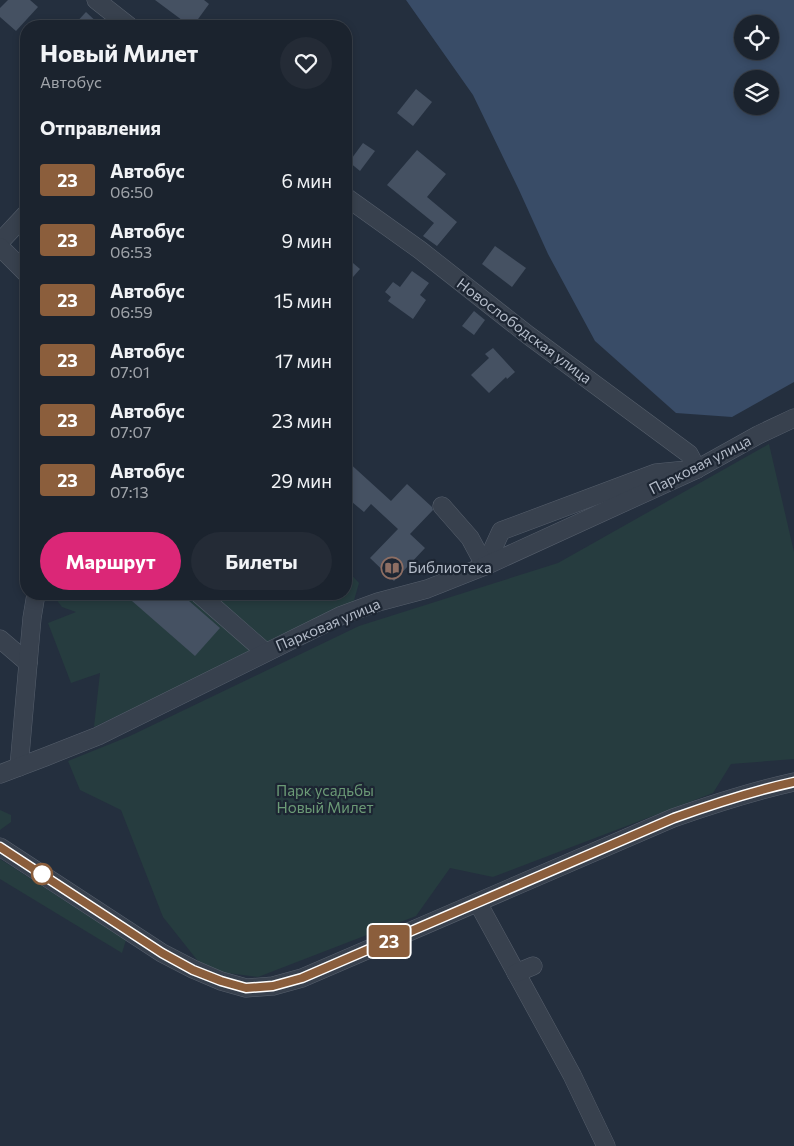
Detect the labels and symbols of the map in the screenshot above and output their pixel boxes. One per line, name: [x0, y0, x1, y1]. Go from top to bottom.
street label: Новослободская улица: [454, 274, 595, 387]
street label: Парковая улица: [646, 431, 753, 498]
library icon: Библиотека: [380, 556, 404, 580]
place label: Библиотека: [408, 558, 492, 576]
street label: Парковая улица: [273, 594, 383, 654]
park label: Парк усадьбы Новый Милет: [276, 781, 374, 816]
unlabelled marker: [31, 863, 53, 885]
line badge: 23: [366, 925, 412, 957]

